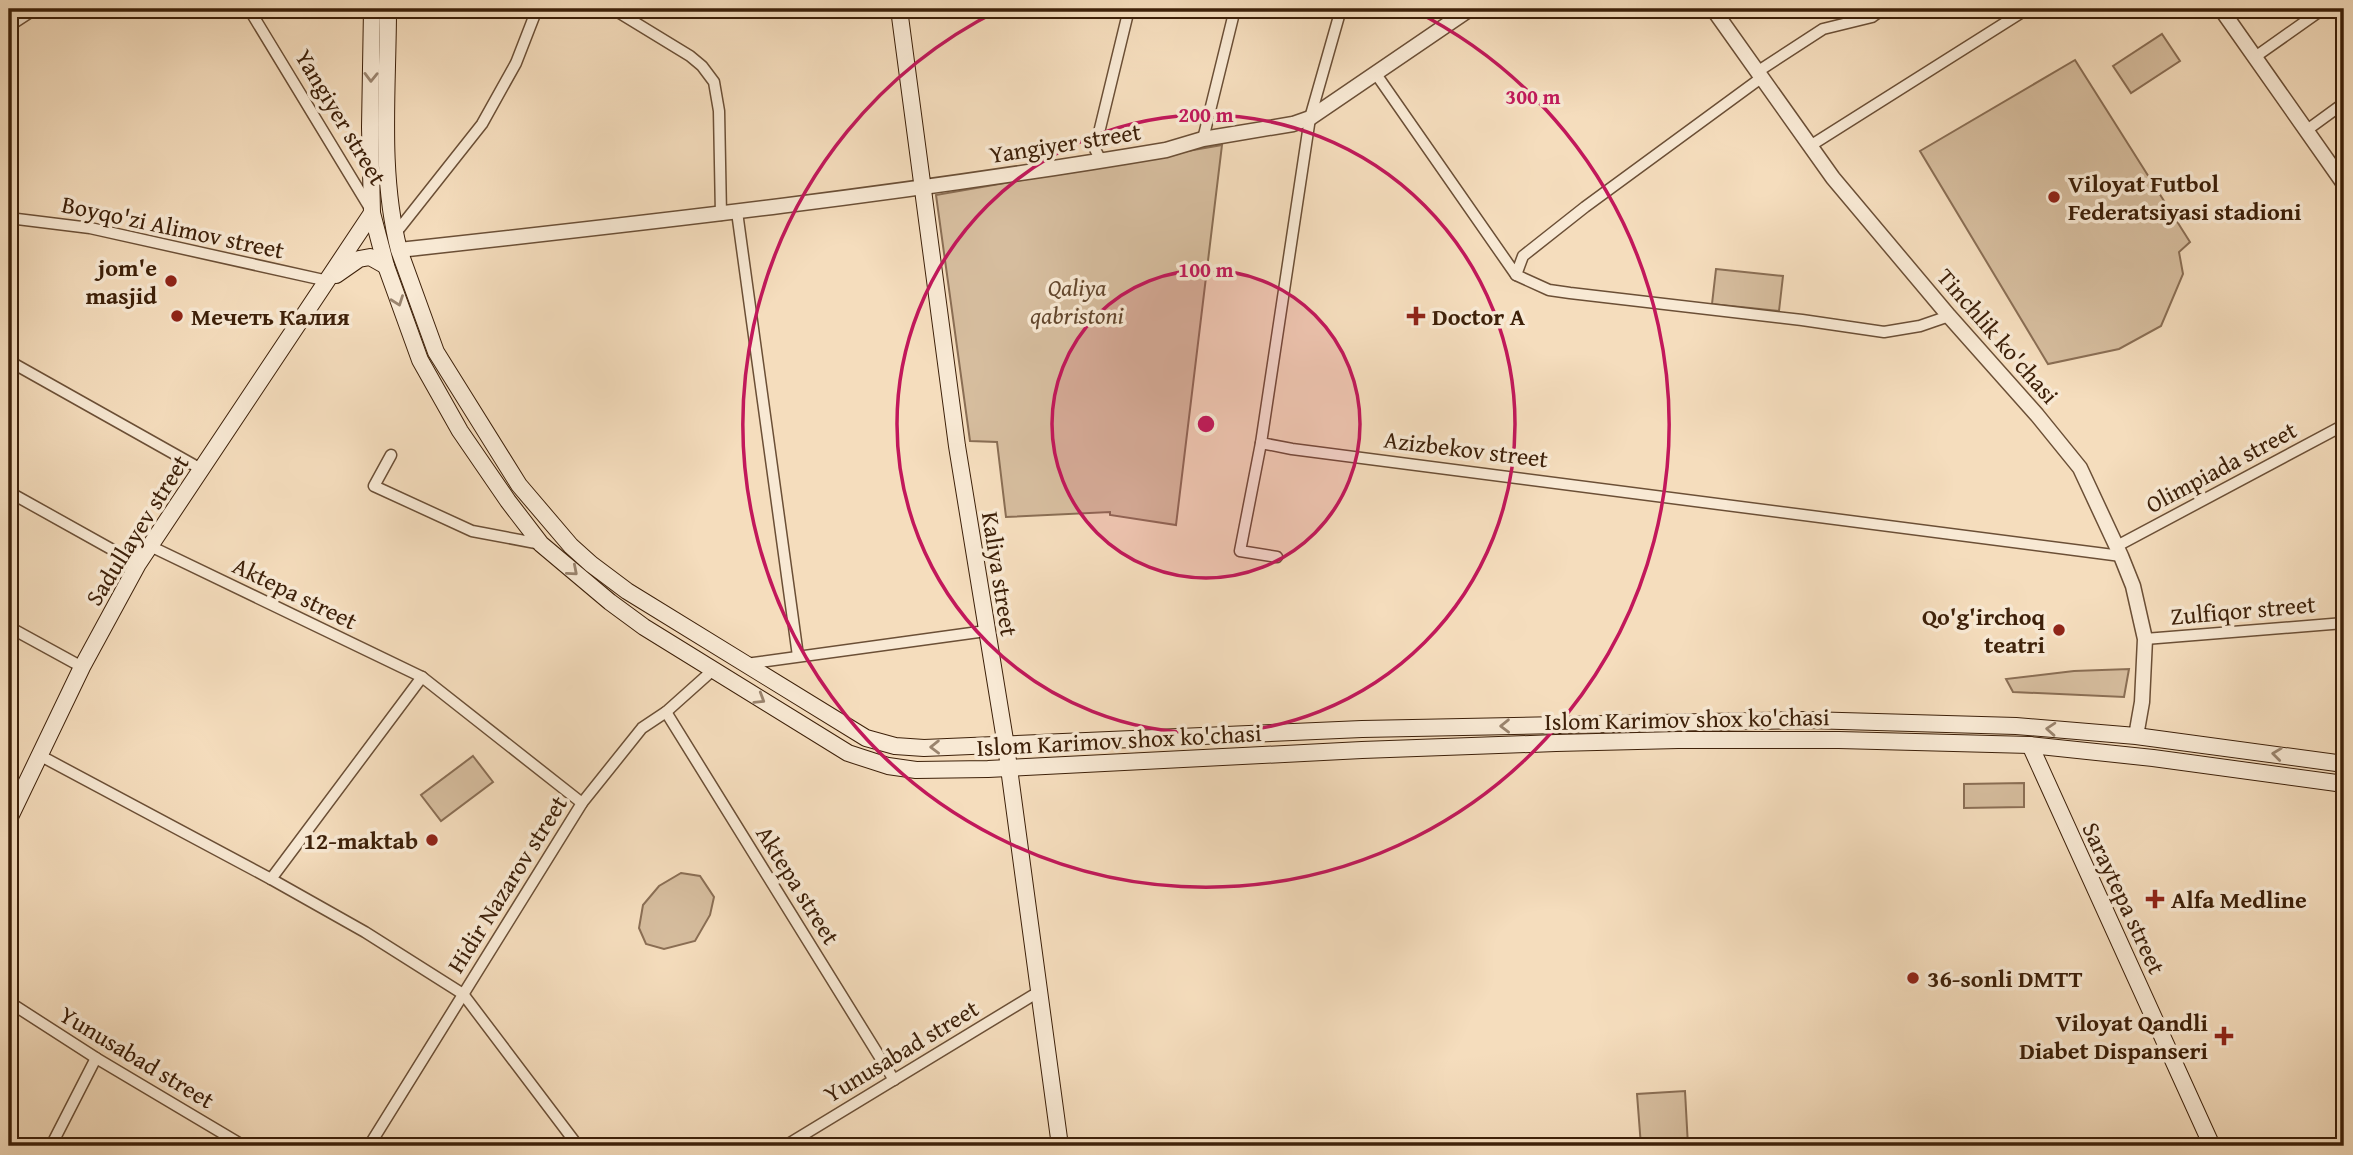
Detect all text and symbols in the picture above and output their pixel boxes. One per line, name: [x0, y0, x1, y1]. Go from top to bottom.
street label: Yangiyer street: [287, 42, 396, 192]
one-way arrow: [363, 72, 379, 83]
text: 300 m: [1505, 81, 1561, 112]
text: 200 m: [1178, 99, 1234, 130]
street label: Yangiyer street: [987, 114, 1144, 172]
place label: Viloyat Futbol Federatsiyasi stadioni: [2068, 166, 2301, 229]
street label: Boyqo'zi Alimov street: [59, 186, 288, 268]
marker: Viloyat Futbol Federatsiyasi stadioni: [2046, 189, 2062, 205]
place label: jom'e masjid: [85, 250, 157, 313]
text: 100 m: [1178, 254, 1234, 285]
street label: Tinchlik ko'chasi: [1929, 260, 2067, 412]
park label: Qaliya qabristoni: [1030, 270, 1124, 333]
marker: jom'e masjid: [163, 273, 179, 289]
one-way arrow: [390, 294, 404, 306]
place label: Мечеть Калия: [191, 299, 350, 334]
place label: Doctor A: [1432, 299, 1526, 334]
marker: Doctor A: [1406, 306, 1426, 326]
marker: Мечеть Калия: [169, 308, 185, 324]
centre of rings: [1194, 412, 1218, 436]
street label: Olimpiada street: [2139, 412, 2303, 522]
street label: Azizbekov street: [1382, 422, 1551, 477]
street label: Sadullayev street: [77, 447, 198, 612]
street label: Kaliya street: [973, 509, 1027, 639]
street label: Aktepa street: [227, 548, 364, 638]
one-way arrow: [564, 563, 577, 575]
street label: Zulfiqor street: [2169, 586, 2318, 634]
place label: Qo'g'irchoq teatri: [1922, 599, 2046, 662]
marker: Qo'g'irchoq teatri: [2051, 622, 2067, 638]
one-way arrow: [753, 690, 766, 703]
street label: Islom Karimov shox ko'chasi: [1544, 699, 1830, 739]
street label: Islom Karimov shox ko'chasi: [976, 715, 1263, 765]
one-way arrow: [1499, 718, 1510, 734]
one-way arrow: [2045, 722, 2056, 737]
one-way arrow: [929, 739, 940, 755]
one-way arrow: [2271, 747, 2283, 762]
street label: Hidir Nazarov street: [438, 788, 576, 979]
street label: Saraytepa street: [2074, 816, 2175, 980]
street label: Aktepa street: [748, 819, 849, 952]
place label: 12-maktab: [303, 823, 418, 858]
marker: 12-maktab: [424, 832, 440, 848]
place label: Alfa Medline: [2171, 882, 2307, 917]
marker: Alfa Medline: [2145, 889, 2165, 909]
place label: 36-sonli DMTT: [1927, 961, 2083, 996]
marker: 36-sonli DMTT: [1905, 970, 1921, 986]
street label: Yunusabad street: [817, 991, 986, 1111]
street label: Yunusabad street: [53, 997, 222, 1117]
place label: Viloyat Qandli Diabet Dispanseri: [2019, 1005, 2208, 1068]
marker: Viloyat Qandli Diabet Dispanseri: [2214, 1026, 2234, 1046]

